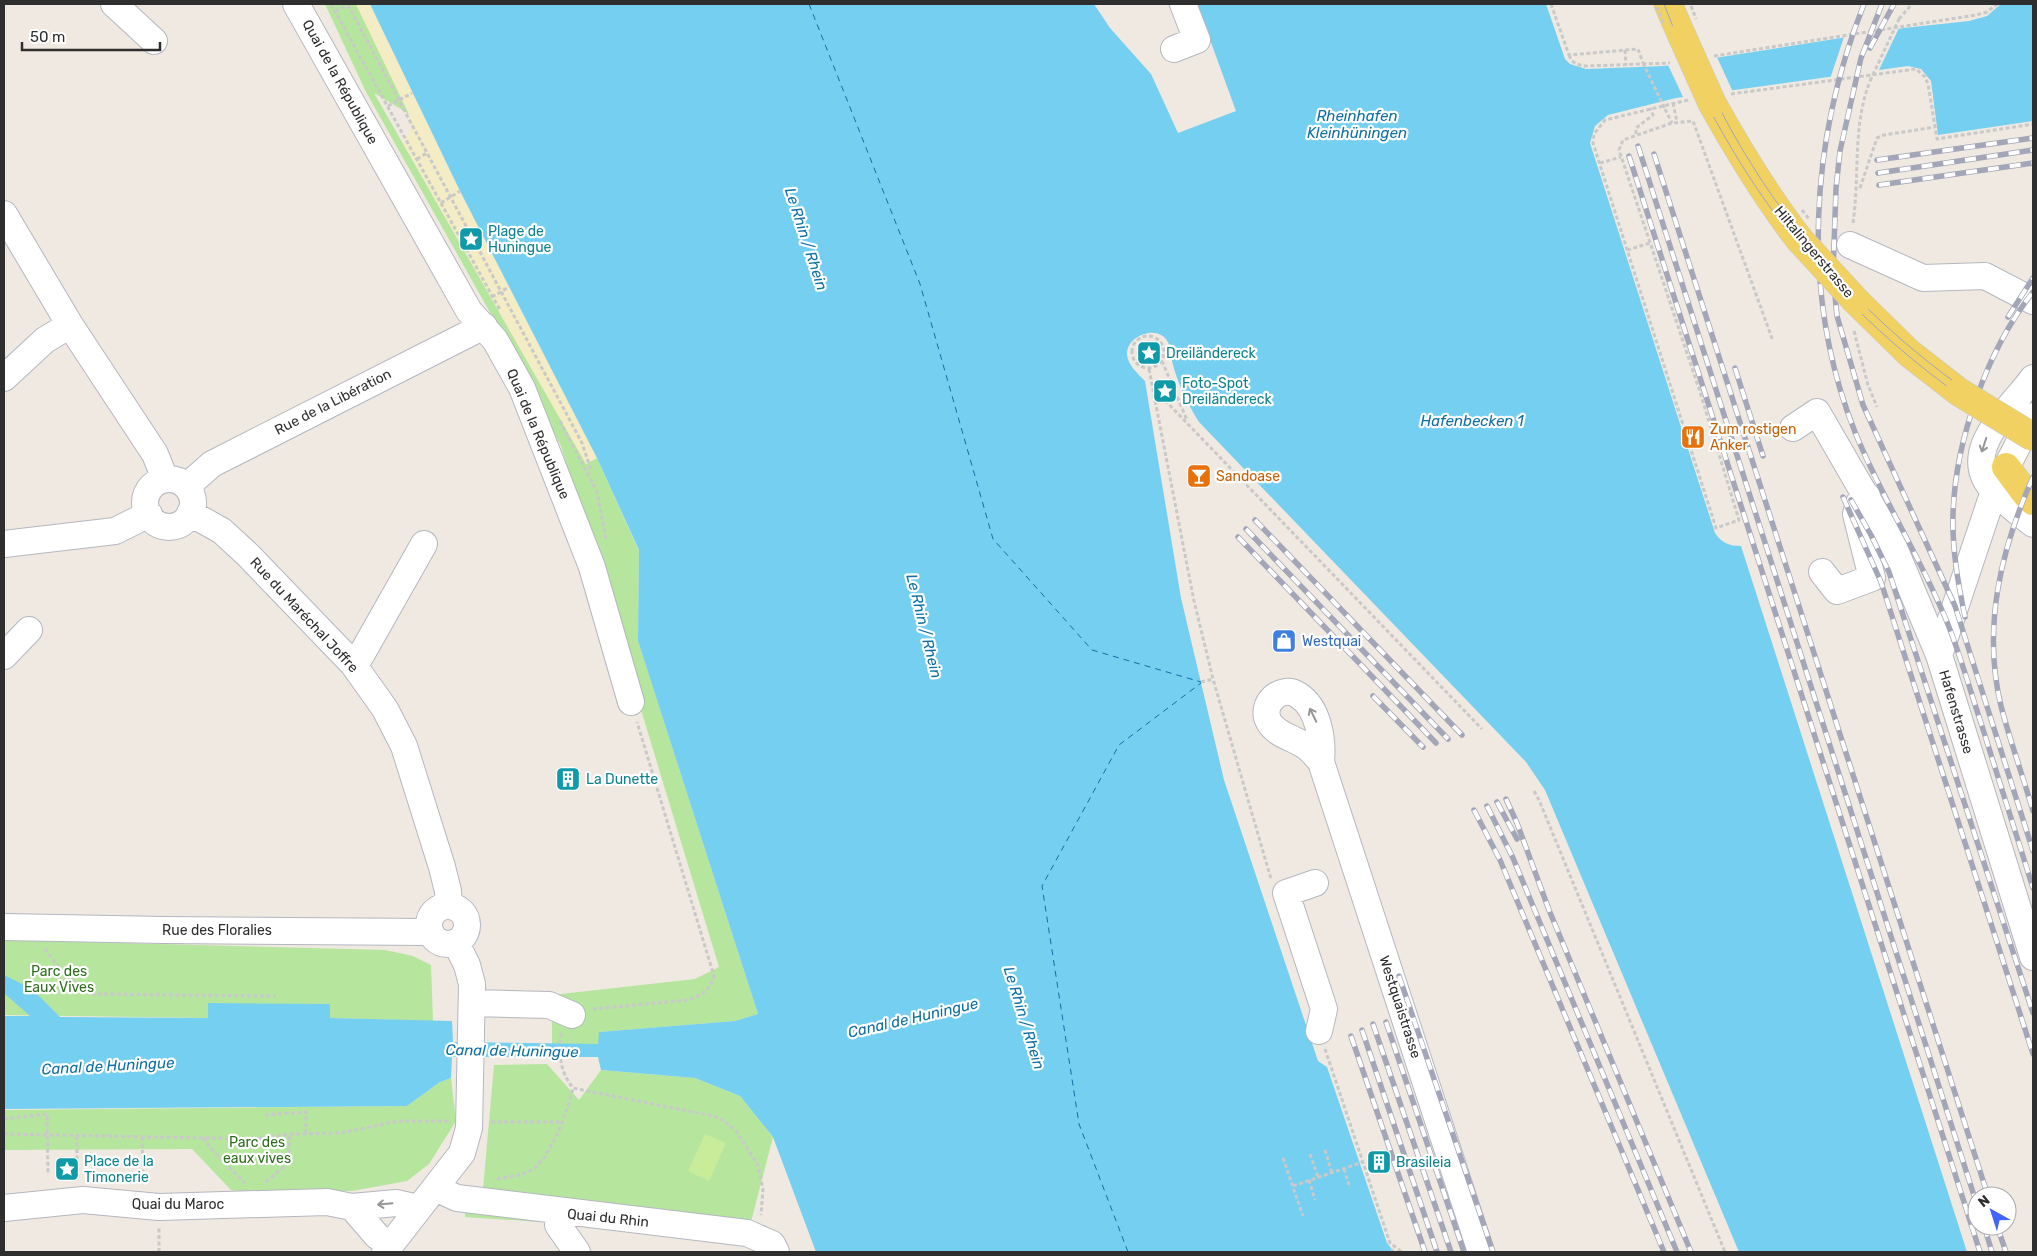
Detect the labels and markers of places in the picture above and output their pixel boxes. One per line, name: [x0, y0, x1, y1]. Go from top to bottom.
place label: Plage de Huningue: [488, 223, 552, 256]
place icon: Plage de Huningue: [458, 226, 484, 252]
place icon: Dreiländereck: [1136, 340, 1162, 366]
place label: Dreiländereck: [1166, 345, 1257, 362]
place label: Foto-Spot Dreiländereck: [1182, 375, 1273, 408]
place icon: Foto-Spot Dreiländereck: [1152, 378, 1178, 404]
place label: Zum rostigen Anker: [1710, 421, 1796, 454]
restaurant icon: Zum rostigen Anker: [1680, 424, 1706, 450]
bar icon: Sandoase: [1186, 463, 1212, 489]
place label: Sandoase: [1216, 468, 1280, 485]
shop icon: Westquai: [1271, 628, 1297, 654]
place label: Westquai: [1302, 633, 1361, 650]
building icon: La Dunette: [555, 766, 581, 792]
place label: La Dunette: [586, 771, 658, 788]
building icon: Brasileia: [1366, 1149, 1392, 1175]
place label: Place de la Timonerie: [84, 1153, 154, 1186]
place label: Brasileia: [1396, 1154, 1451, 1171]
place icon: Place de la Timonerie: [54, 1156, 80, 1182]

